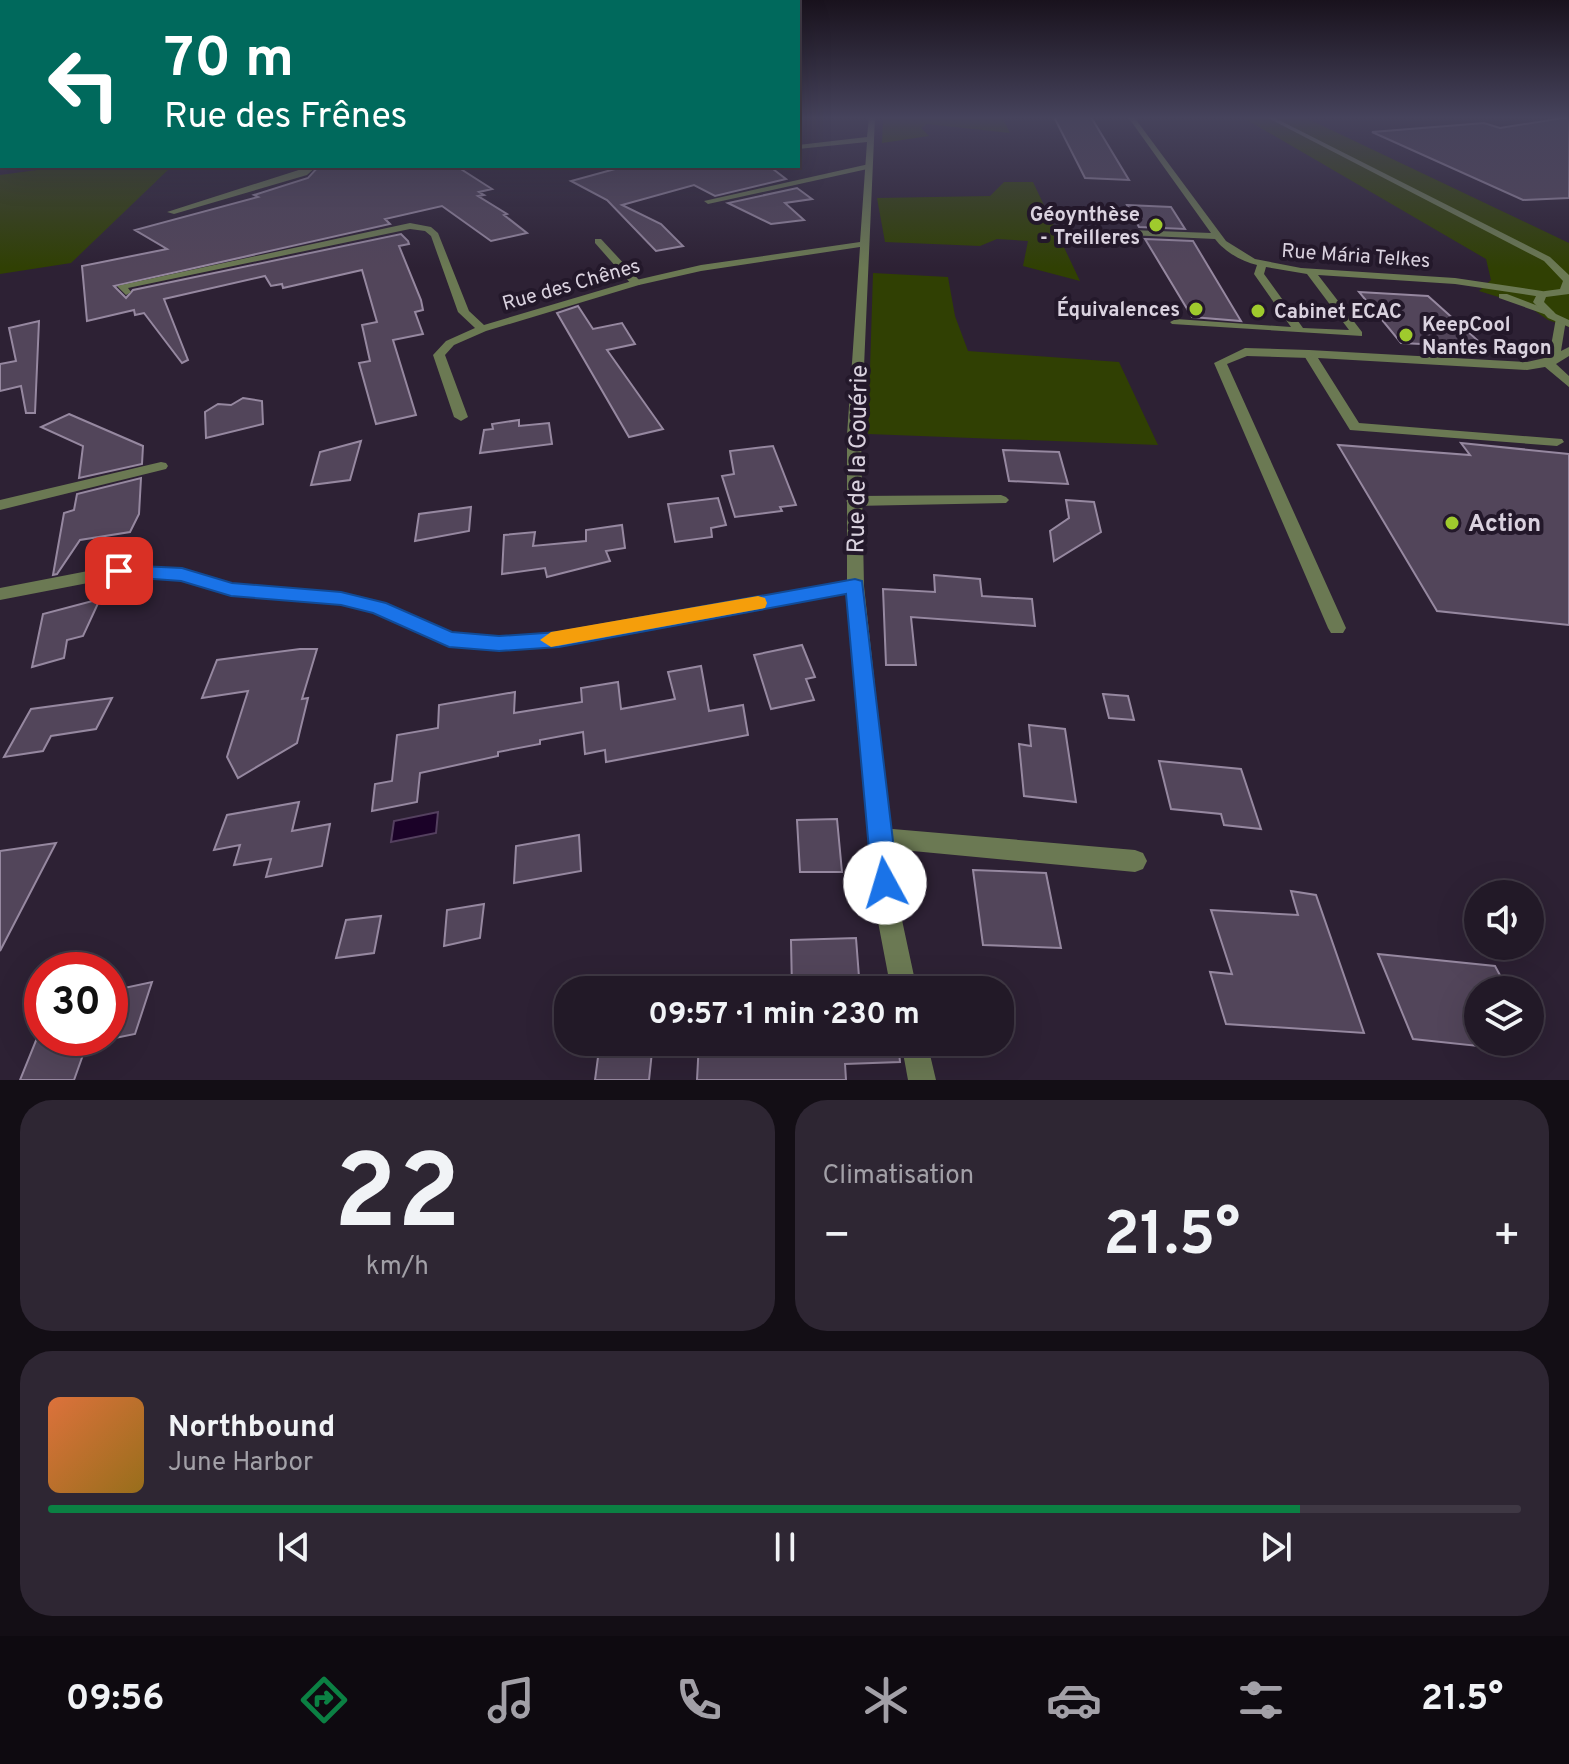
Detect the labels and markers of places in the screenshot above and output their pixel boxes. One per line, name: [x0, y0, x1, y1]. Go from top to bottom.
place label: Géoynthèse - Treilleres: [1030, 203, 1140, 252]
marker: Géoynthèse - Treilleres: [1147, 216, 1165, 234]
place label: Équivalences: [1057, 296, 1180, 324]
marker: Équivalences: [1187, 300, 1205, 318]
place label: Cabinet ECAC: [1274, 300, 1402, 326]
marker: Cabinet ECAC: [1249, 302, 1267, 320]
place label: KeepCool Nantes Ragon: [1422, 313, 1552, 362]
marker: KeepCool Nantes Ragon: [1397, 326, 1415, 344]
place label: Action: [1468, 510, 1541, 540]
marker: Action: [1443, 514, 1461, 532]
pin: [85, 537, 153, 605]

